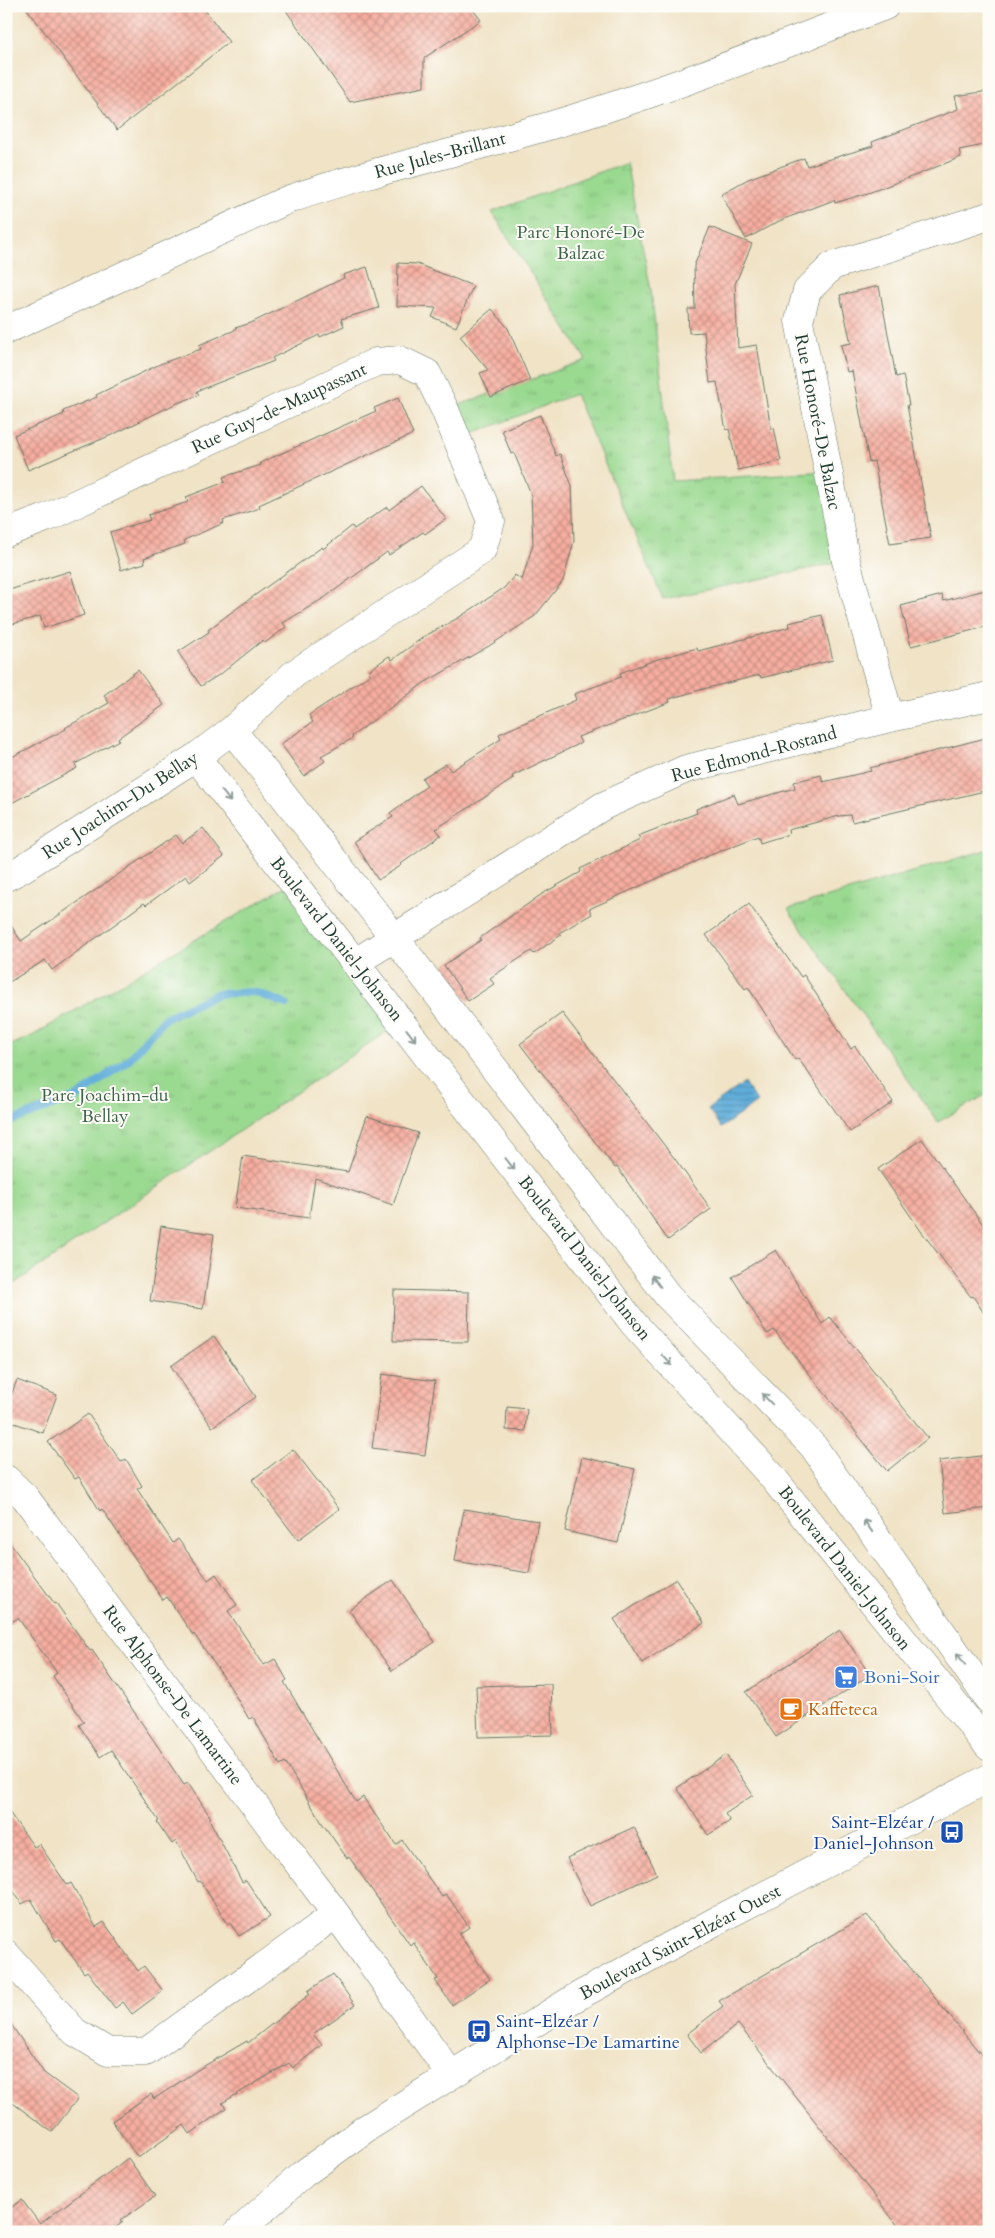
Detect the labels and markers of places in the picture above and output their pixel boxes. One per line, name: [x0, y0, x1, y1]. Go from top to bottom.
supermarket icon: Boni-Soir: [833, 1664, 859, 1690]
place label: Boni-Soir: [864, 1665, 940, 1690]
cafe icon: Kaffeteca: [778, 1696, 804, 1722]
place label: Kaffeteca: [808, 1697, 878, 1722]
place label: Saint-Elzéar / Daniel-Johnson: [814, 1810, 935, 1856]
bus stop icon: Saint-Elzéar / Daniel-Johnson: [939, 1819, 965, 1845]
place label: Saint-Elzéar / Alphonse-De Lamartine: [496, 2009, 680, 2055]
bus stop icon: Saint-Elzéar / Alphonse-De Lamartine: [466, 2018, 492, 2044]

